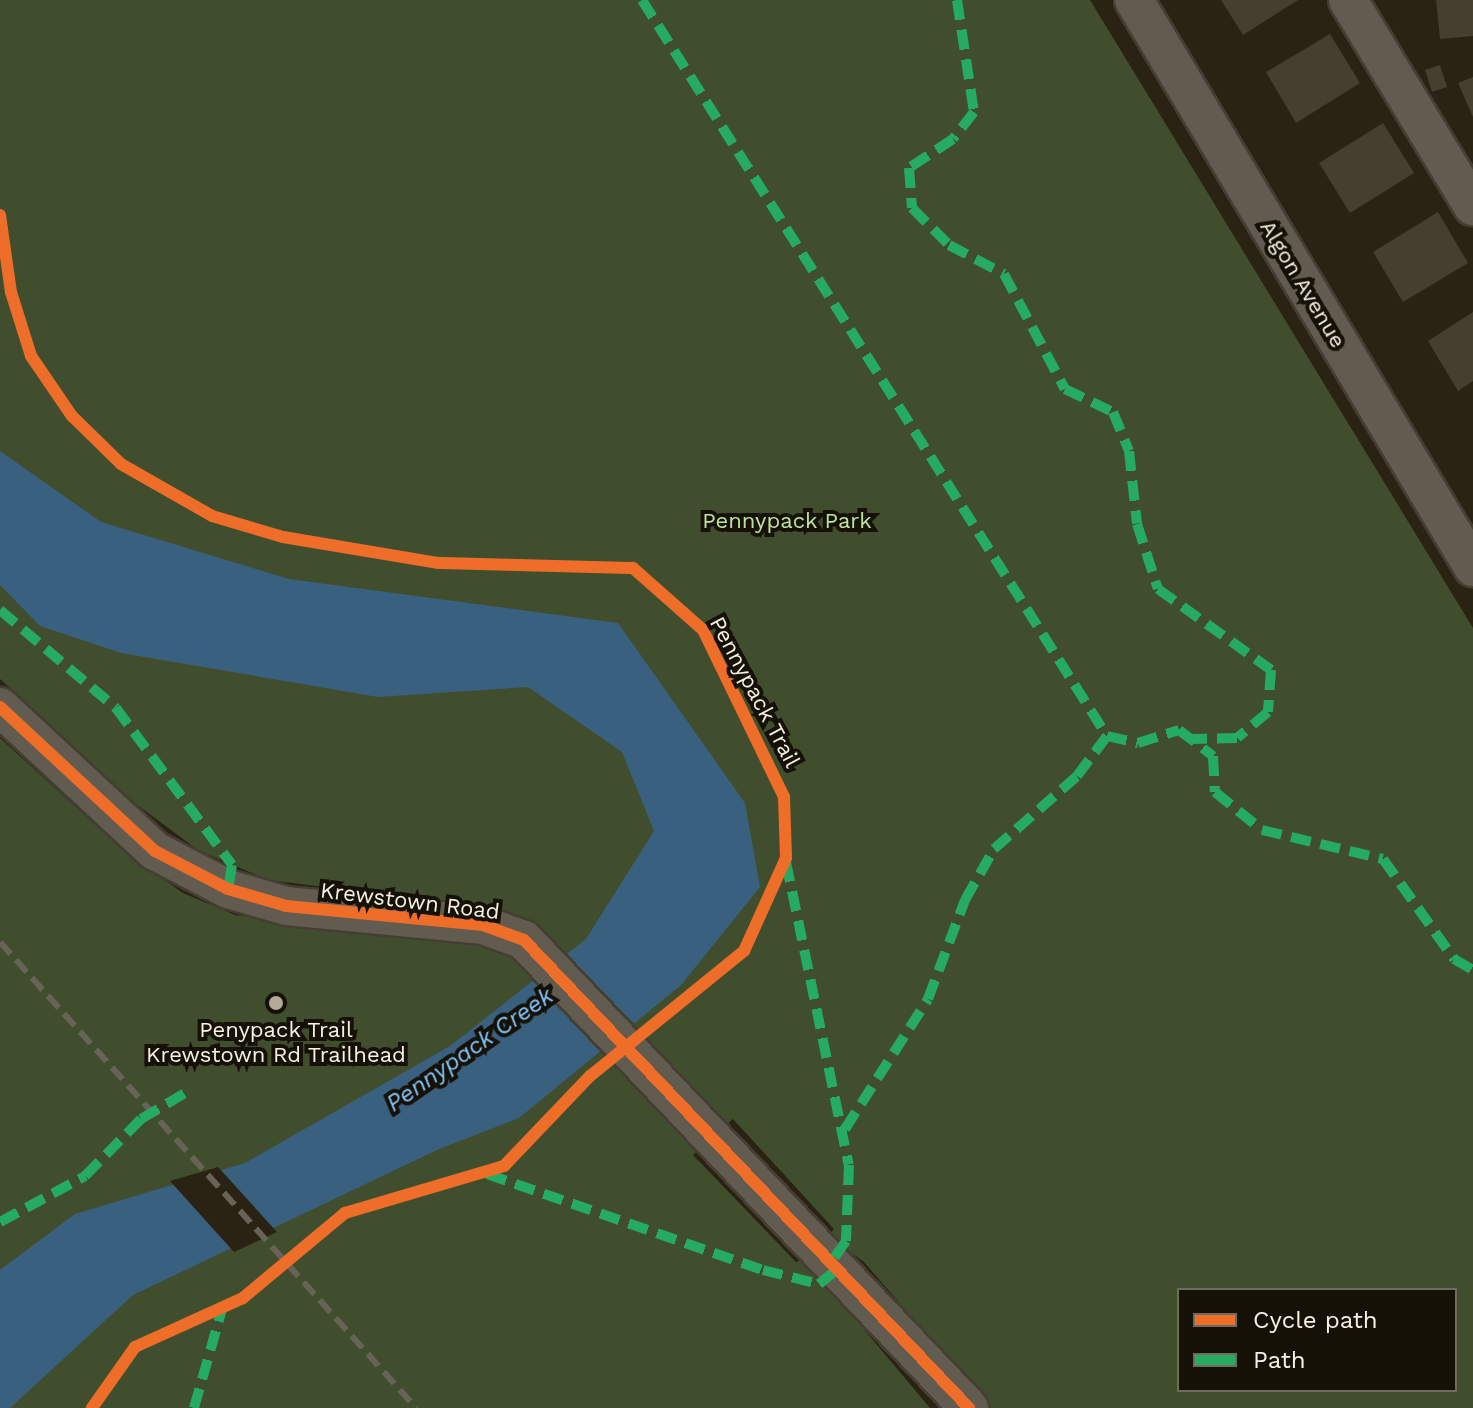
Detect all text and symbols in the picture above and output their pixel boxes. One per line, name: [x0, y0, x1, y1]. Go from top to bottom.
street label: Algon Avenue: [1254, 215, 1352, 353]
park label: Pennypack Park: [702, 508, 872, 534]
street label: Pennypack Trail: [704, 612, 806, 772]
street label: Krewstown Road: [319, 877, 501, 925]
water label: Pennypack Creek: [381, 981, 559, 1119]
marker: Penypack Trail Krewstown Rd Trailhead: [267, 994, 285, 1012]
place label: Penypack Trail Krewstown Rd Trailhead: [146, 1016, 406, 1068]
legend: [1177, 1288, 1457, 1392]
text: Cycle path: [1253, 1306, 1378, 1334]
text: Path: [1253, 1346, 1306, 1374]

